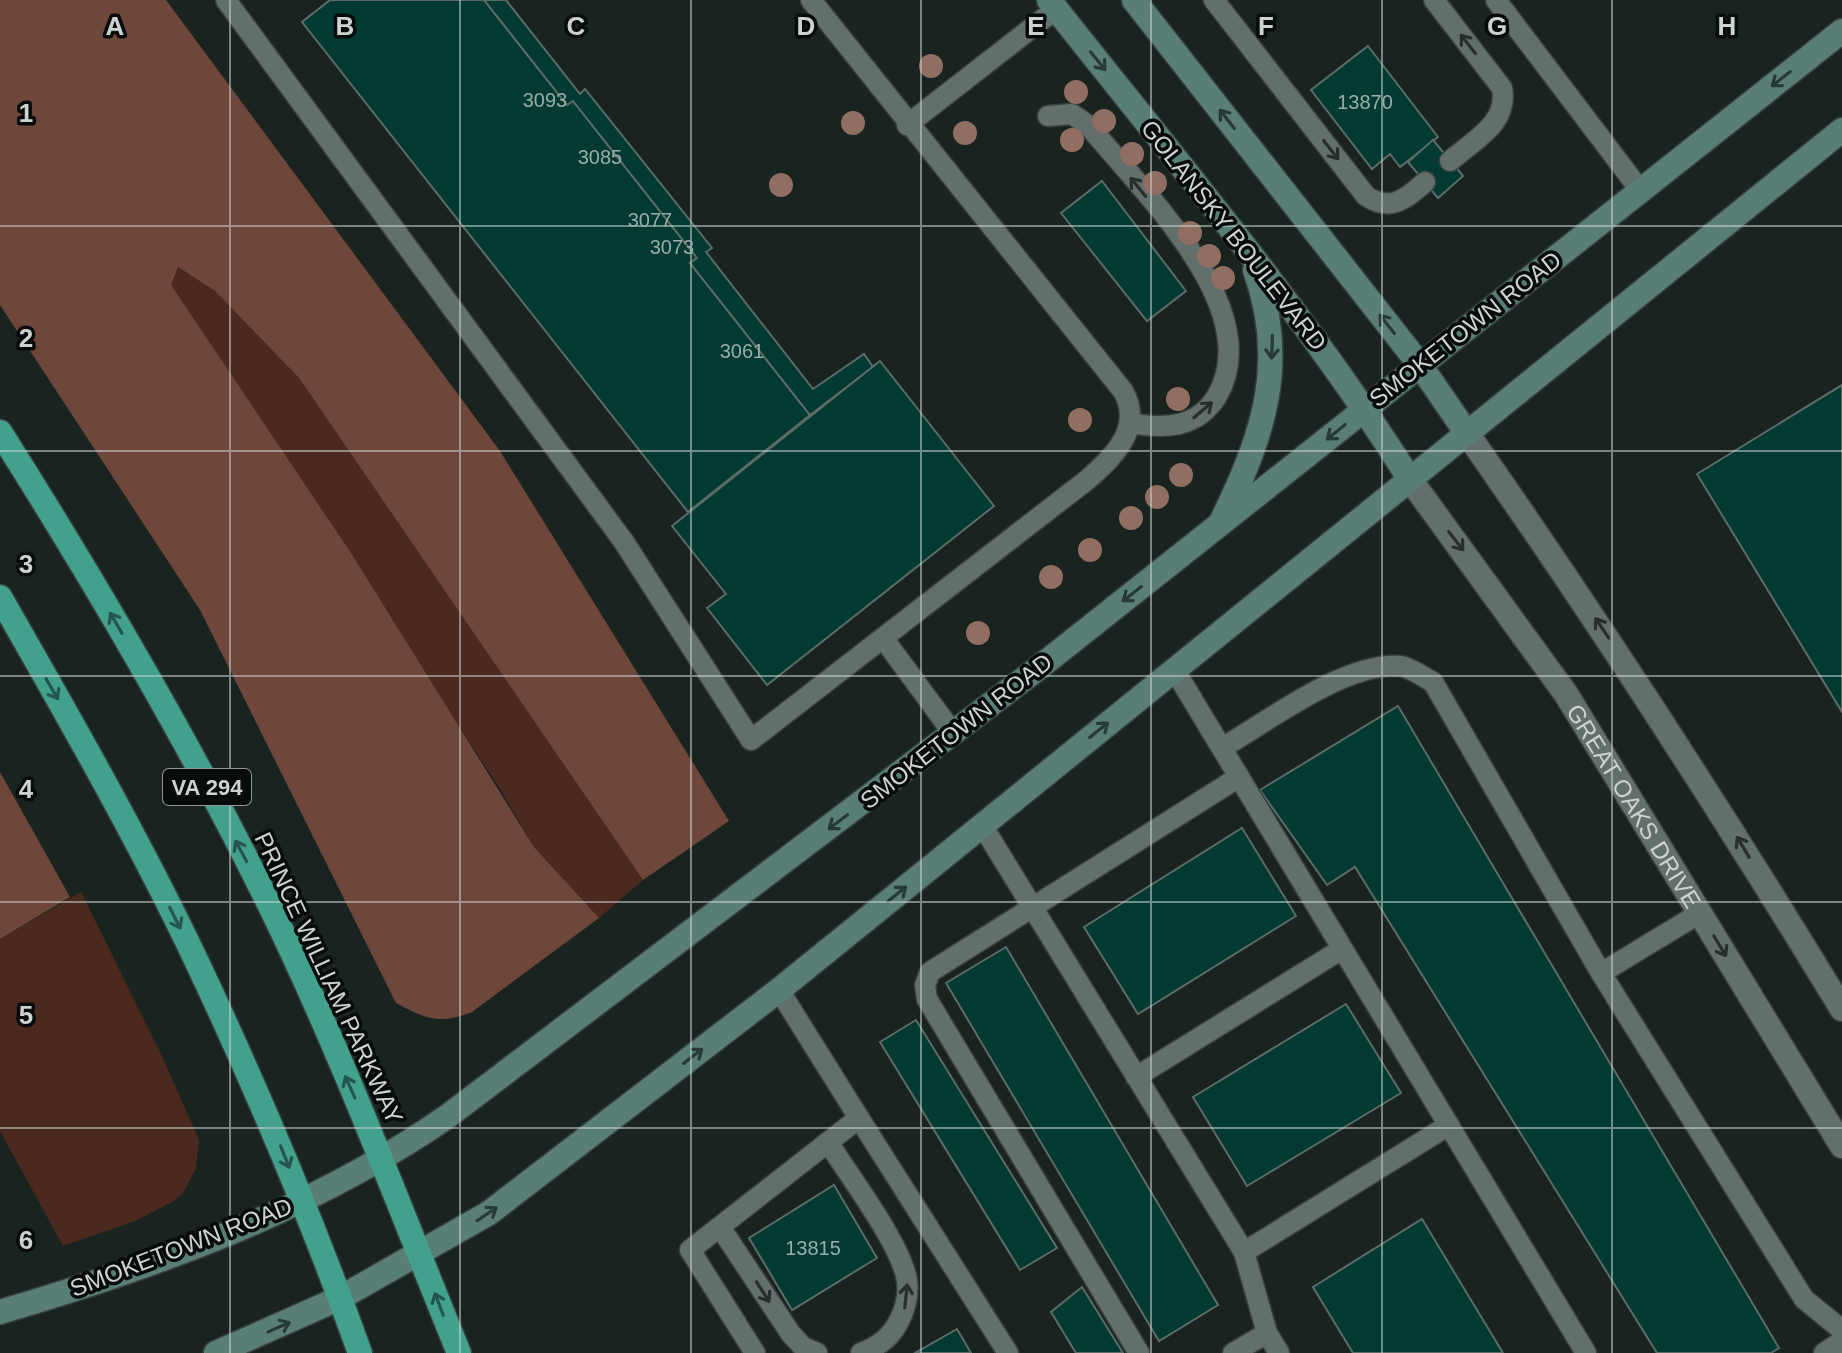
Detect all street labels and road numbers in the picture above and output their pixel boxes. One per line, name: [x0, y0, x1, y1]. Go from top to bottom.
street label: GOLANSKY BOULEVARD: [1136, 115, 1332, 355]
street label: SMOKETOWN ROAD: [1364, 246, 1566, 412]
street label: SMOKETOWN ROAD: [855, 648, 1057, 814]
street label: GREAT OAKS DRIVE: [1562, 699, 1707, 913]
road number: VA 294: [163, 769, 251, 805]
street label: PRINCE WILLIAM PARKWAY: [250, 828, 408, 1128]
street label: SMOKETOWN ROAD: [66, 1192, 296, 1302]

